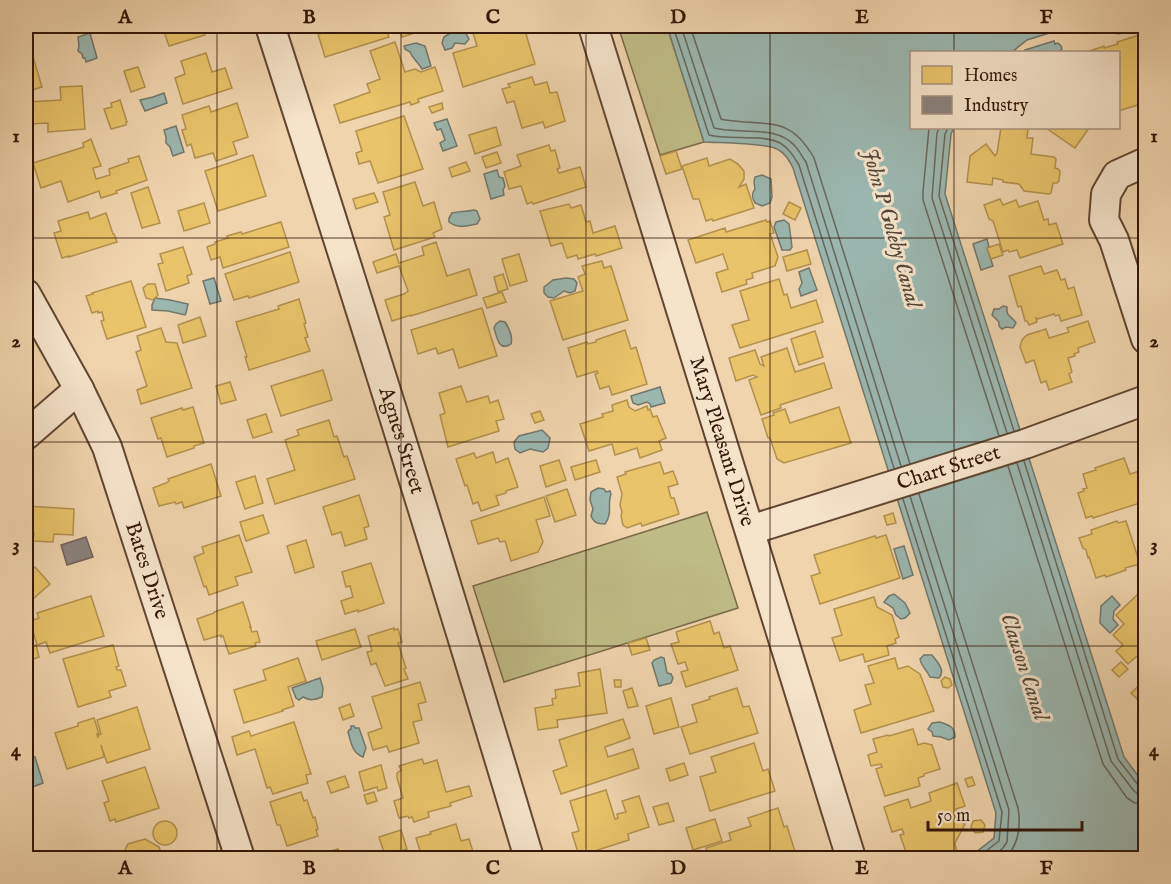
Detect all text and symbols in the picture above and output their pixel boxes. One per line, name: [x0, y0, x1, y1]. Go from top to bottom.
text: A: [117, 5, 133, 30]
text: B: [302, 5, 316, 30]
text: C: [486, 5, 500, 30]
text: D: [670, 5, 686, 30]
text: E: [855, 5, 869, 30]
text: F: [1040, 5, 1053, 30]
legend: [910, 51, 1120, 129]
text: Homes: [964, 65, 1017, 88]
text: Industry: [964, 95, 1028, 118]
text: 1: [12, 124, 20, 149]
text: 1: [1150, 124, 1158, 149]
water label: John P Goleby Canal: [855, 145, 928, 313]
text: 2: [11, 329, 21, 354]
text: 2: [1149, 329, 1159, 354]
street label: Mary Pleasant Drive: [683, 353, 761, 530]
street label: Agnes Street: [372, 383, 431, 497]
street label: Chart Street: [893, 439, 1004, 497]
street label: Bates Drive: [119, 518, 175, 623]
text: 3: [12, 533, 20, 558]
text: 3: [1150, 533, 1158, 558]
water label: Clauson Canal: [994, 610, 1055, 726]
text: 4: [11, 738, 22, 763]
text: 4: [1149, 738, 1160, 763]
scale bar: [928, 794, 1082, 832]
text: 50 m: [937, 805, 970, 828]
text: A: [117, 856, 133, 881]
text: B: [302, 856, 316, 881]
text: C: [486, 856, 500, 881]
text: D: [670, 856, 686, 881]
text: E: [855, 856, 869, 881]
text: F: [1040, 856, 1053, 881]

